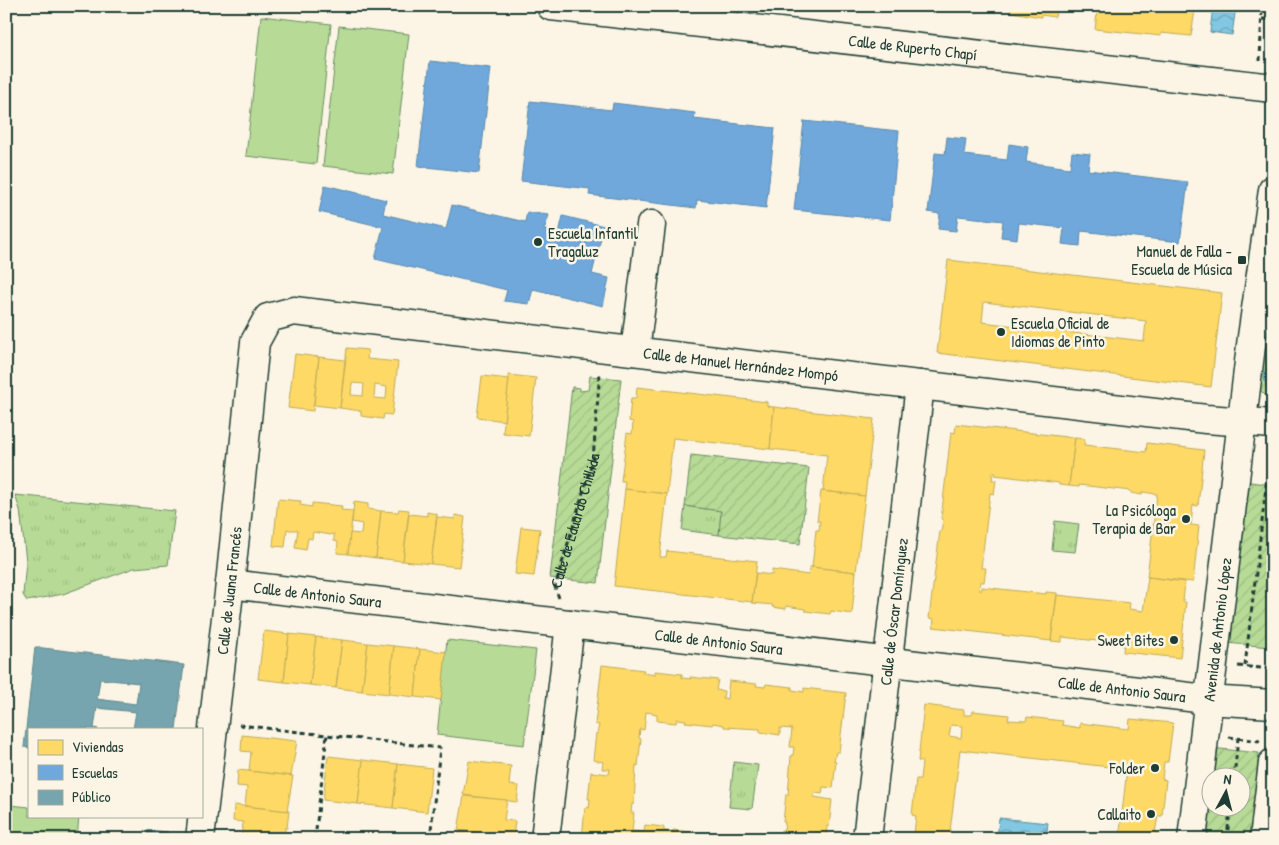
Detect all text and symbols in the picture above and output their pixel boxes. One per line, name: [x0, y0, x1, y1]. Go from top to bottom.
street label: Calle de Ruperto Chapí: [847, 29, 978, 65]
place label: Escuela Infantil Tragaluz: [548, 222, 639, 262]
marker: Escuela Infantil Tragaluz: [532, 236, 544, 248]
place label: Manuel de Falla - Escuela de Música: [1131, 240, 1232, 280]
marker: Manuel de Falla - Escuela de Música: [1236, 254, 1248, 266]
place label: Escuela Oficial de Idiomas de Pinto: [1011, 312, 1110, 352]
marker: Escuela Oficial de Idiomas de Pinto: [995, 326, 1007, 338]
street label: Calle de Manuel Hernández Mompó: [642, 341, 840, 386]
street label: Calle de Eduardo Chillida: [544, 453, 604, 590]
place label: La Psicóloga Terapia de Bar: [1092, 499, 1176, 539]
marker: La Psicóloga Terapia de Bar: [1180, 513, 1192, 525]
street label: Calle de Juana Francés: [211, 526, 247, 656]
street label: Calle de Óscar Domínguez: [874, 536, 913, 686]
street label: Avenida de Antonio López: [1198, 556, 1237, 703]
street label: Calle de Antonio Saura: [252, 576, 383, 613]
street label: Calle de Antonio Saura: [653, 623, 784, 660]
place label: Sweet Bites: [1098, 629, 1164, 651]
marker: Sweet Bites: [1168, 634, 1180, 646]
street label: Calle de Antonio Saura: [1057, 671, 1187, 708]
legend: [28, 728, 202, 818]
text: Viviendas: [72, 736, 124, 757]
place label: Folder: [1109, 757, 1145, 779]
text: Escuelas: [72, 762, 118, 783]
marker: Folder: [1149, 762, 1161, 774]
north arrow: [1202, 768, 1252, 818]
text: N: [1223, 769, 1233, 789]
text: Público: [72, 786, 111, 807]
place label: Callaito: [1097, 803, 1142, 825]
marker: Callaito: [1145, 808, 1157, 820]

